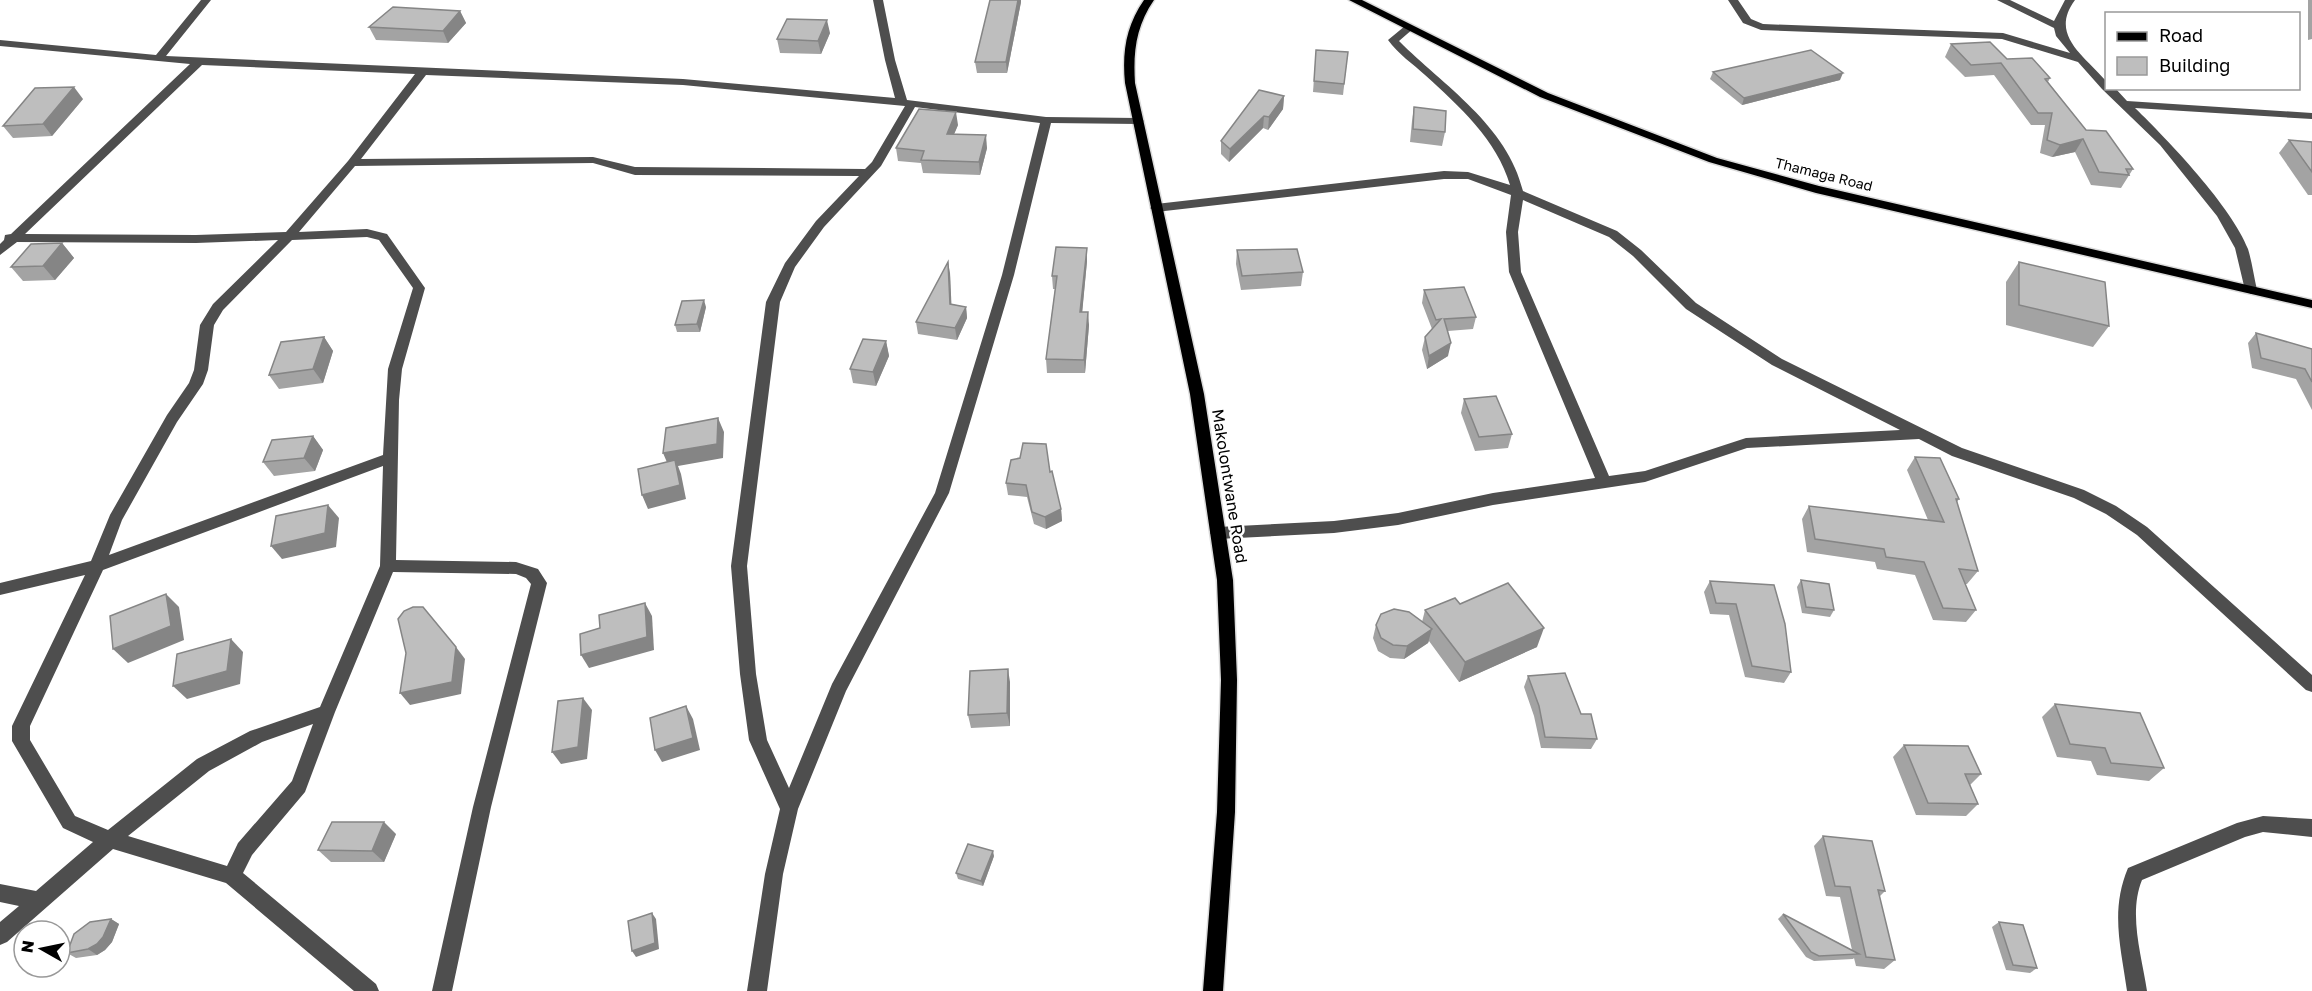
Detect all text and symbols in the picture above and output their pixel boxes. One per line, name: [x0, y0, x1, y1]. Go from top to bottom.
legend: [2105, 12, 2300, 90]
text: Road: [2159, 24, 2203, 46]
text: Building: [2159, 54, 2230, 76]
street label: Thamaga Road: [1774, 154, 1874, 194]
street label: Makolontwane Road: [1208, 407, 1252, 565]
north arrow: [12, 919, 72, 979]
text: N: [16, 939, 38, 954]

